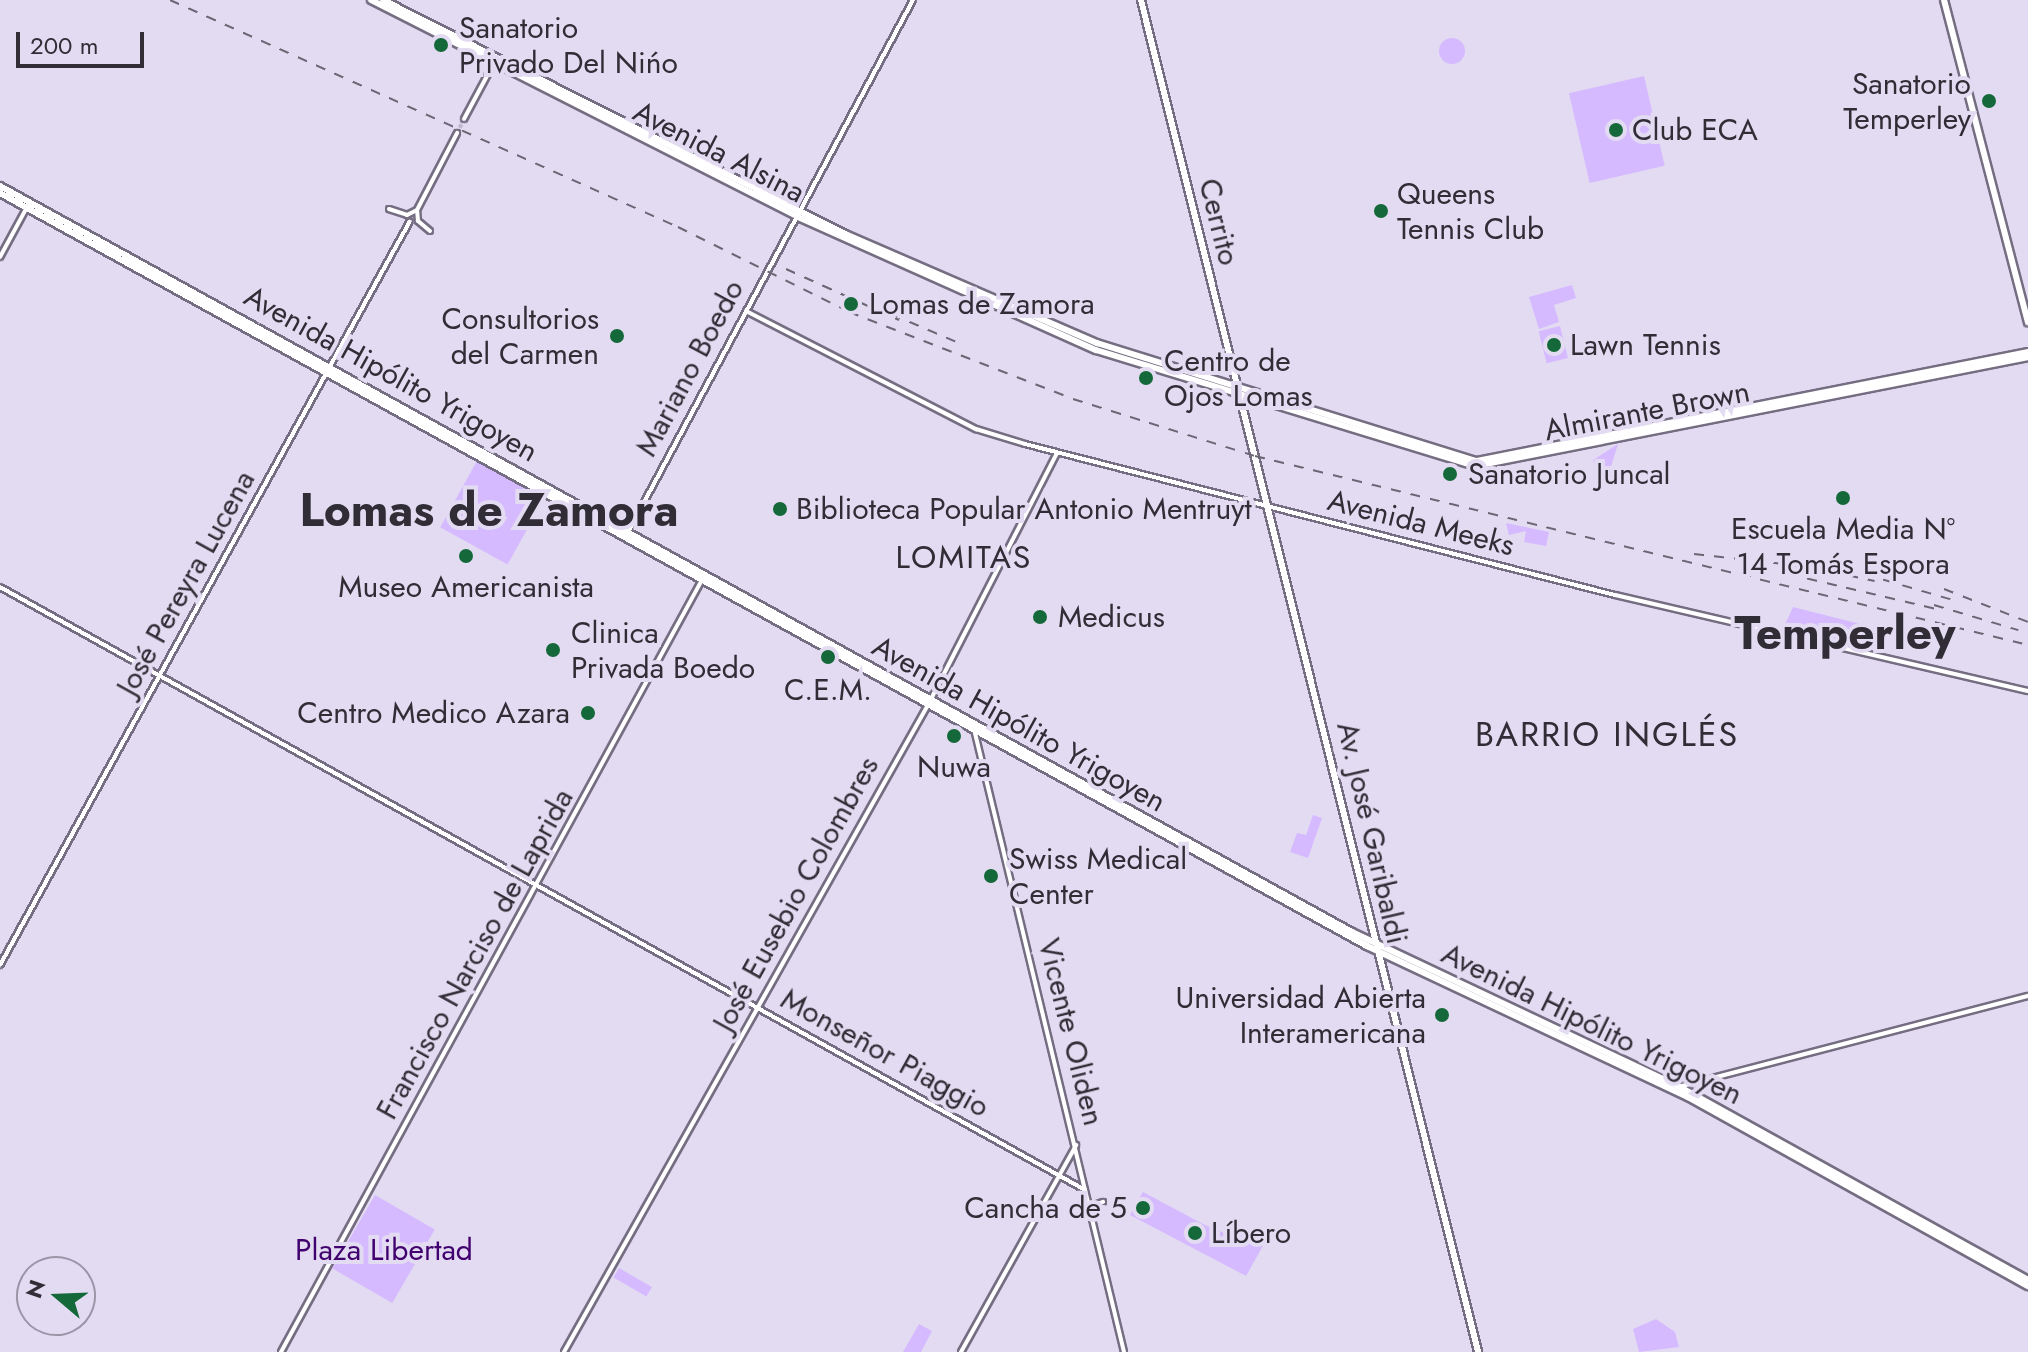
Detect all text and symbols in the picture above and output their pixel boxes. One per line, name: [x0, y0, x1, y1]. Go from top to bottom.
place label: Sanatorio Privado Del Nińo: [459, 10, 678, 80]
scale bar: [20, 16, 148, 66]
text: 200 m: [30, 28, 98, 63]
marker: Sanatorio Privado Del Nińo: [430, 34, 452, 56]
place label: Sanatorio Temperley: [1843, 66, 1971, 136]
marker: Sanatorio Temperley: [1978, 90, 2000, 112]
street label: Avenida Alsina: [627, 93, 811, 211]
place label: Club ECA: [1632, 112, 1758, 148]
marker: Club ECA: [1607, 121, 1625, 139]
street label: Cerrito: [1191, 175, 1247, 269]
place label: Queens Tennis Club: [1397, 176, 1544, 246]
marker: Queens Tennis Club: [1372, 202, 1390, 220]
street label: Mariano Boedo: [628, 274, 752, 462]
street label: Avenida Hipólito Yrigoyen: [238, 278, 544, 470]
place label: Lomas de Zamora: [869, 286, 1095, 322]
marker: Lomas de Zamora: [840, 293, 862, 315]
place label: Consultorios del Carmen: [441, 301, 599, 372]
marker: Consultorios del Carmen: [606, 325, 628, 347]
place label: Lawn Tennis: [1570, 327, 1721, 363]
marker: Lawn Tennis: [1545, 336, 1563, 354]
place label: Centro de Ojos Lomas: [1164, 343, 1312, 414]
marker: Centro de Ojos Lomas: [1135, 367, 1157, 389]
street label: Almirante Brown: [1541, 373, 1753, 449]
place label: Sanatorio Juncal: [1468, 456, 1670, 492]
marker: Sanatorio Juncal: [1439, 463, 1461, 485]
street label: José Pereyra Lucena: [109, 464, 263, 702]
district label: Lomas de Zamora: [299, 482, 679, 538]
street label: Avenida Meeks: [1324, 482, 1518, 564]
marker: Escuela Media N° 14 Tomás Espora: [1834, 489, 1852, 507]
place label: Biblioteca Popular Antonio Mentruyt: [796, 491, 1252, 527]
marker: Biblioteca Popular Antonio Mentruyt: [771, 500, 789, 518]
place label: Escuela Media N° 14 Tomás Espora: [1731, 511, 1955, 582]
district label: LOMITAS: [896, 538, 1032, 576]
marker: Museo Americanista: [457, 547, 475, 565]
place label: Museo Americanista: [338, 569, 594, 605]
place label: Medicus: [1058, 599, 1165, 635]
district label: Temperley: [1735, 605, 1955, 661]
marker: Medicus: [1029, 606, 1051, 628]
place label: Clinica Privada Boedo: [571, 615, 755, 686]
street label: Avenida Hipólito Yrigoyen: [866, 628, 1172, 820]
marker: Clinica Privada Boedo: [542, 639, 564, 661]
marker: C.E.M.: [817, 646, 839, 668]
place label: C.E.M.: [784, 672, 872, 708]
place label: Centro Medico Azara: [297, 695, 570, 731]
marker: Centro Medico Azara: [577, 702, 599, 724]
district label: BARRIO INGLÉS: [1475, 715, 1739, 755]
street label: Av. José Garibaldi: [1329, 718, 1415, 948]
marker: Nuwa: [945, 727, 963, 745]
place label: Nuwa: [917, 749, 991, 785]
street label: José Eusebio Colombres: [706, 750, 886, 1038]
street label: Francisco Narciso de Laprida: [369, 783, 581, 1125]
place label: Swiss Medical Center: [1009, 841, 1187, 912]
marker: Swiss Medical Center: [980, 865, 1002, 887]
street label: Vicente Oliden: [1030, 935, 1112, 1129]
street label: Avenida Hipólito Yrigoyen: [1436, 935, 1748, 1113]
place label: Universidad Abierta Interamericana: [1176, 980, 1426, 1050]
street label: Monseñor Piaggio: [775, 981, 995, 1125]
marker: Universidad Abierta Interamericana: [1433, 1006, 1451, 1024]
place label: Cancha de 5: [964, 1190, 1127, 1226]
marker: Cancha de 5: [1134, 1199, 1152, 1217]
place label: Líbero: [1211, 1215, 1291, 1251]
marker: Líbero: [1186, 1224, 1204, 1242]
park label: Plaza Libertad: [295, 1232, 473, 1268]
north arrow: [16, 1256, 96, 1336]
text: N: [17, 1275, 53, 1302]

